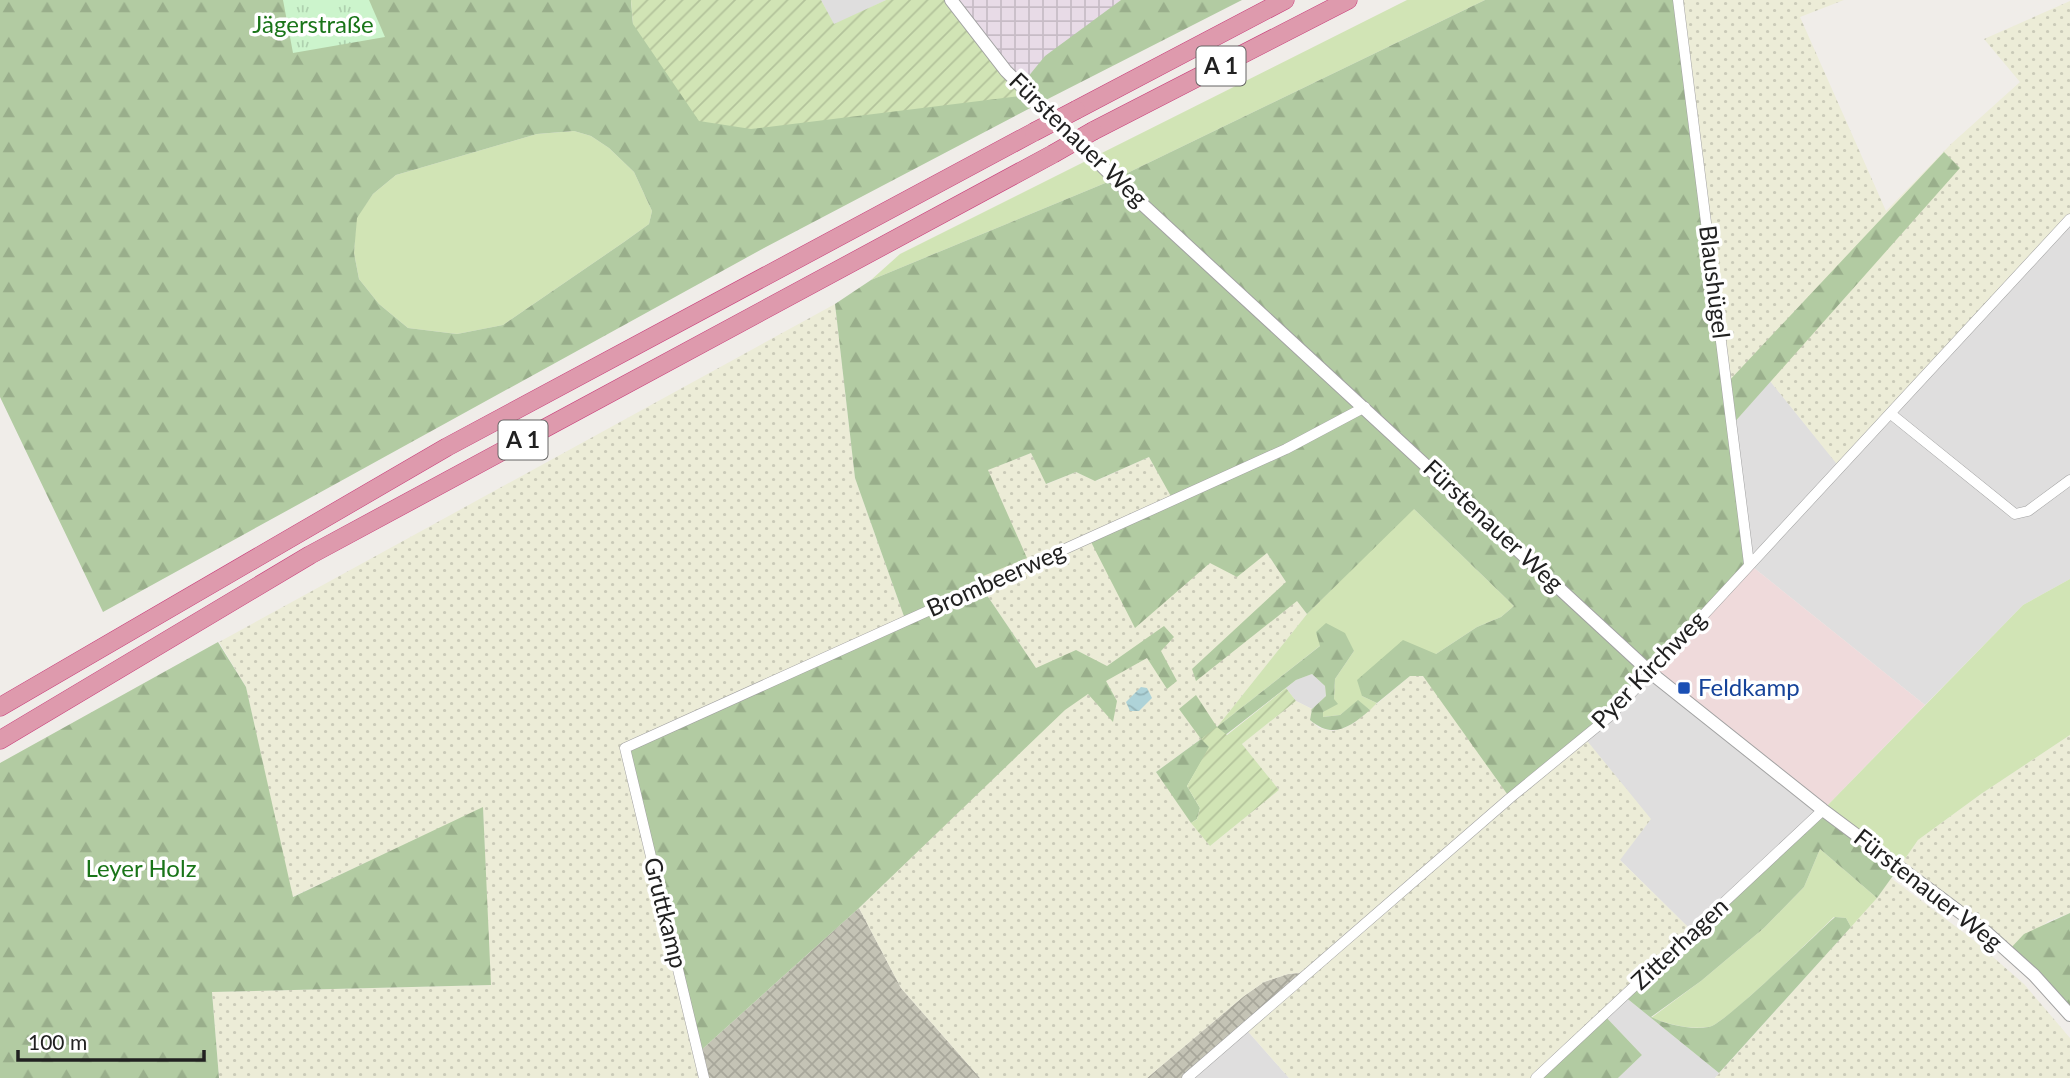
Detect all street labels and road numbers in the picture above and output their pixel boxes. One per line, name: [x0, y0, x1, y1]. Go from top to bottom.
road number: A 1: [1196, 46, 1246, 86]
street label: Fürstenauer Weg: [1004, 66, 1154, 212]
street label: Blaushügel: [1694, 223, 1737, 340]
road number: A 1: [498, 420, 548, 460]
street label: Fürstenauer Weg: [1418, 453, 1570, 597]
street label: Brombeerweg: [922, 535, 1069, 622]
street label: Pyer Kirchweg: [1585, 604, 1711, 734]
street label: Fürstenauer Weg: [1849, 822, 2009, 956]
street label: Gruttkamp: [639, 854, 694, 971]
street label: Zitterhagen: [1625, 891, 1733, 995]

